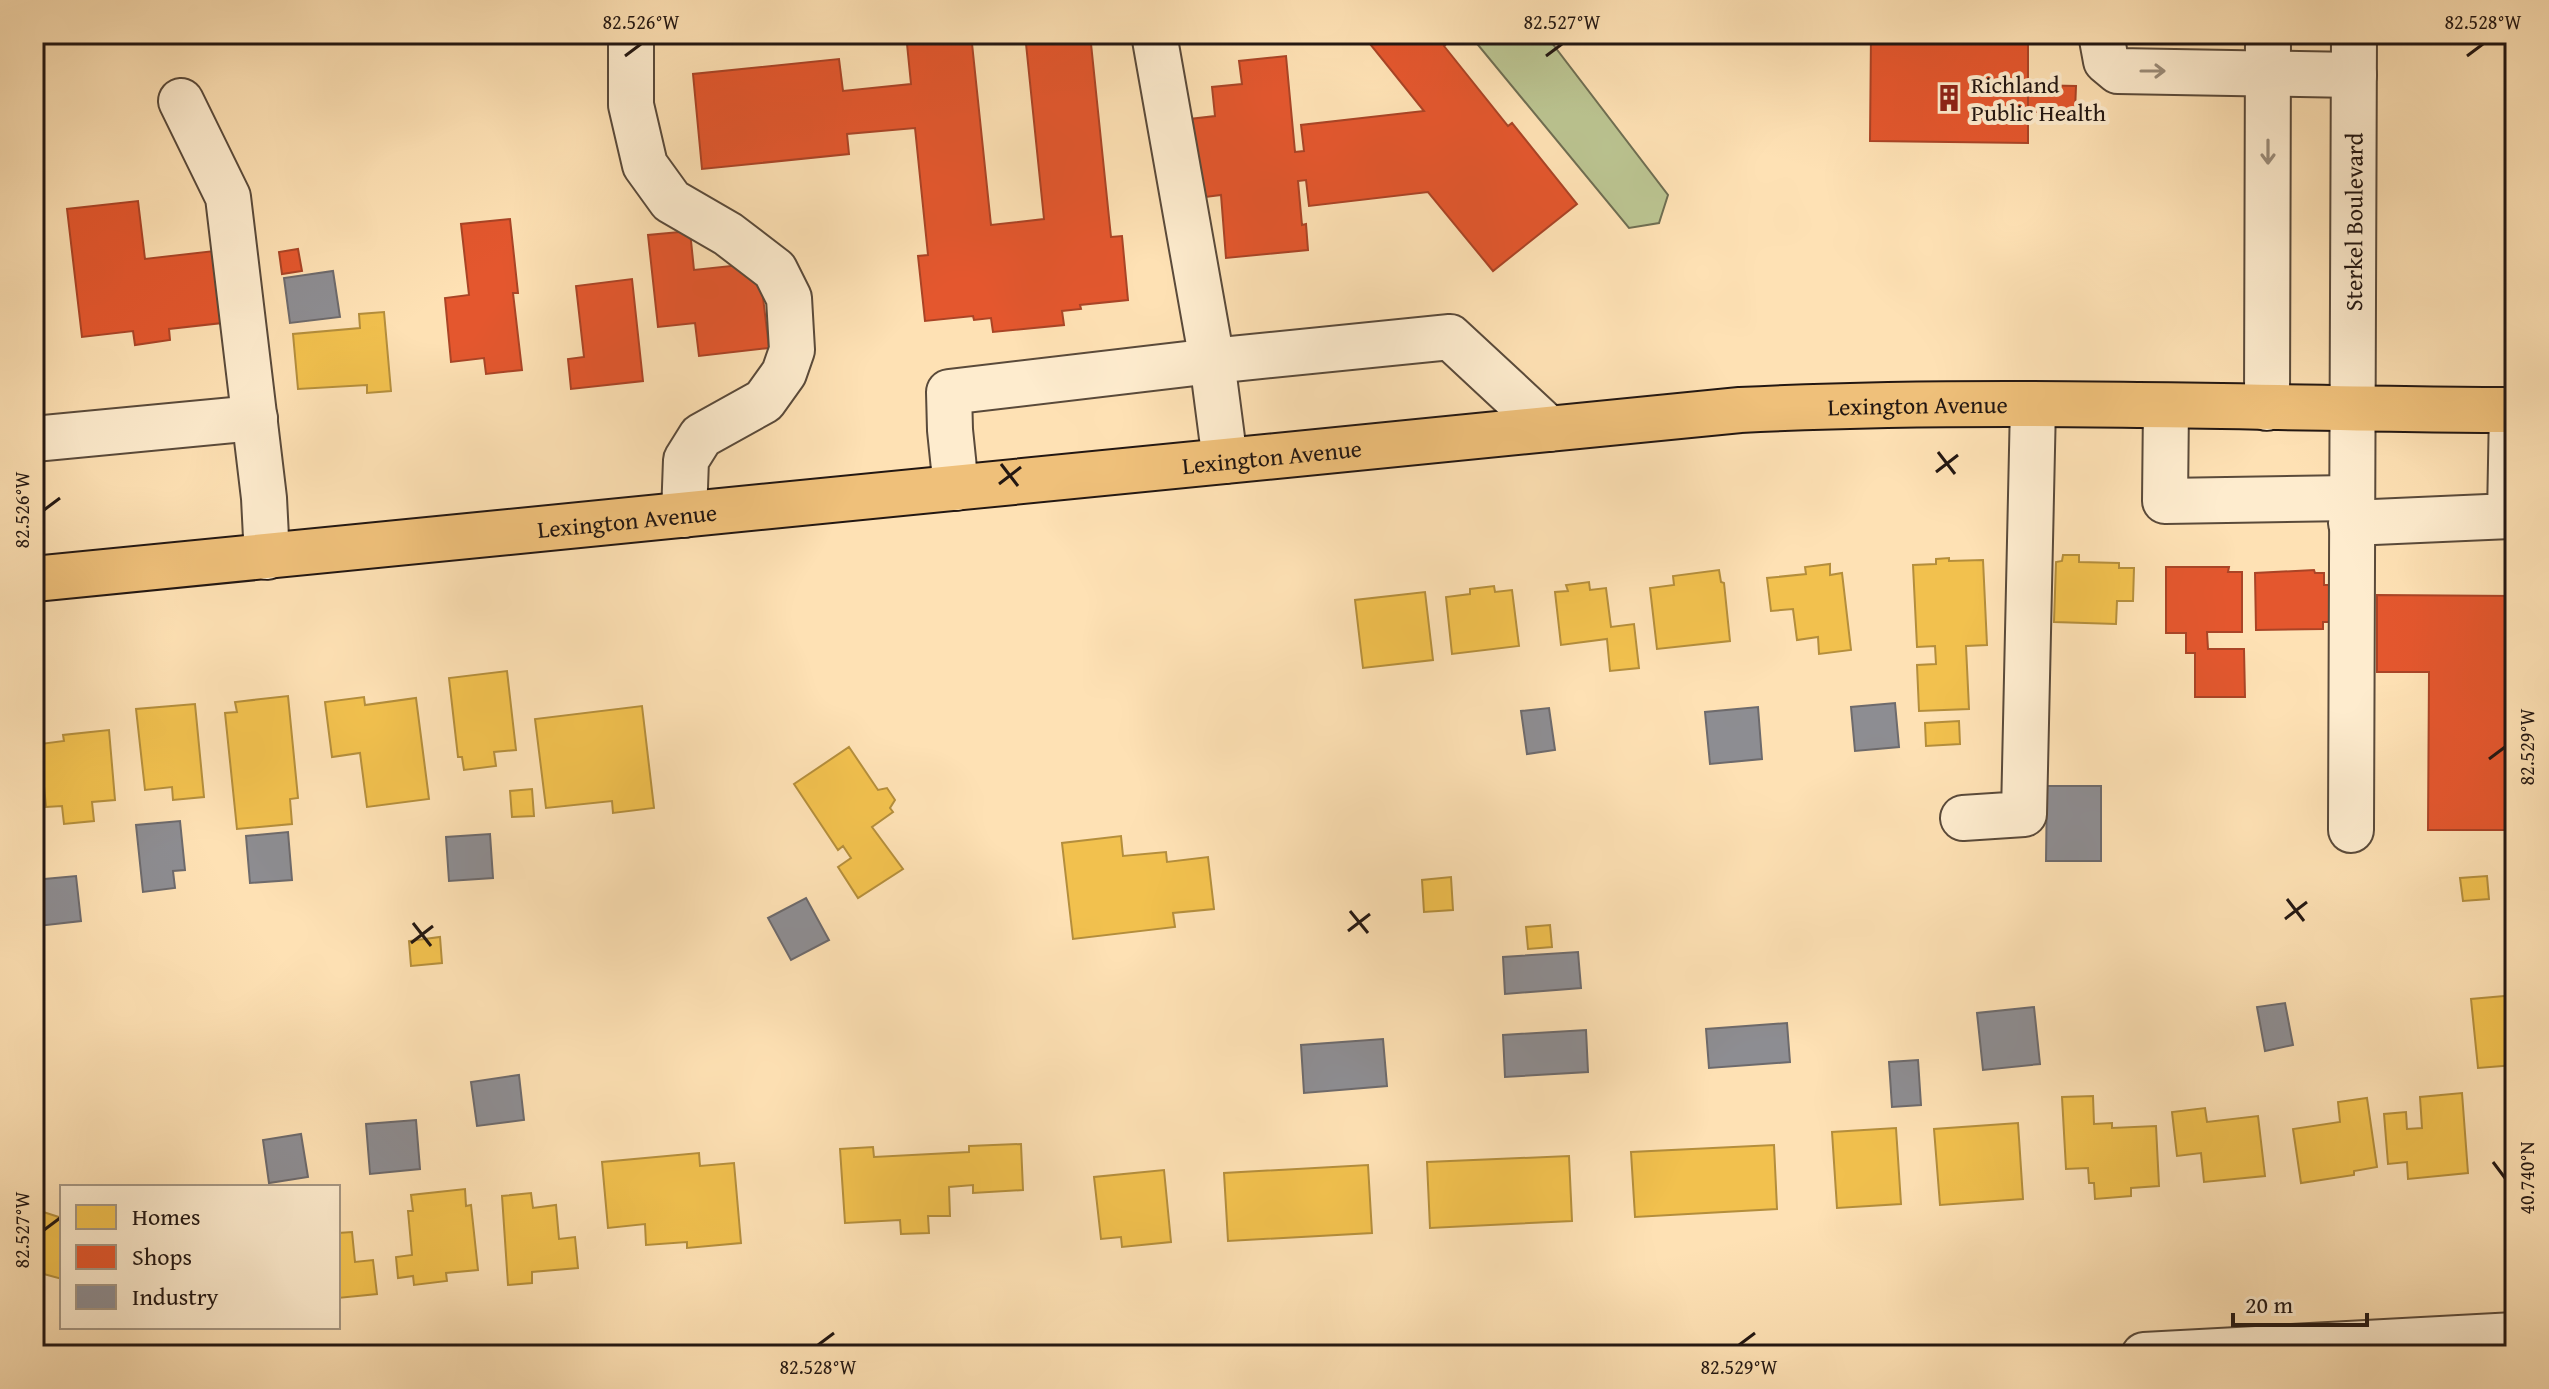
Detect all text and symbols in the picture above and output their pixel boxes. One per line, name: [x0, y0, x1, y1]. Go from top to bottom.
text: 82.526°W: [602, 7, 680, 36]
text: 82.527°W: [1523, 7, 1601, 36]
text: 82.528°W: [2444, 7, 2522, 36]
one-way arrow: [2139, 63, 2166, 79]
place label: Richland Public Health: [1971, 67, 2106, 130]
building icon: Richland Public Health: [1934, 83, 1964, 113]
street label: Sterkel Boulevard: [2335, 132, 2371, 311]
one-way arrow: [2260, 138, 2276, 165]
street label: Lexington Avenue: [1827, 386, 2008, 424]
street label: Lexington Avenue: [1180, 430, 1363, 483]
text: 82.526°W: [7, 471, 36, 549]
street label: Lexington Avenue: [536, 494, 719, 547]
text: 82.529°W: [2512, 708, 2541, 786]
text: 40.740°N: [2512, 1141, 2541, 1215]
legend: [60, 1185, 340, 1329]
text: 82.527°W: [7, 1191, 36, 1269]
text: Homes: [132, 1199, 201, 1234]
text: Shops: [132, 1239, 192, 1274]
scale bar: [2233, 1277, 2367, 1327]
text: Industry: [132, 1279, 219, 1314]
text: 20 m: [2245, 1287, 2293, 1322]
text: 82.528°W: [779, 1352, 857, 1381]
text: 82.529°W: [1700, 1352, 1778, 1381]

